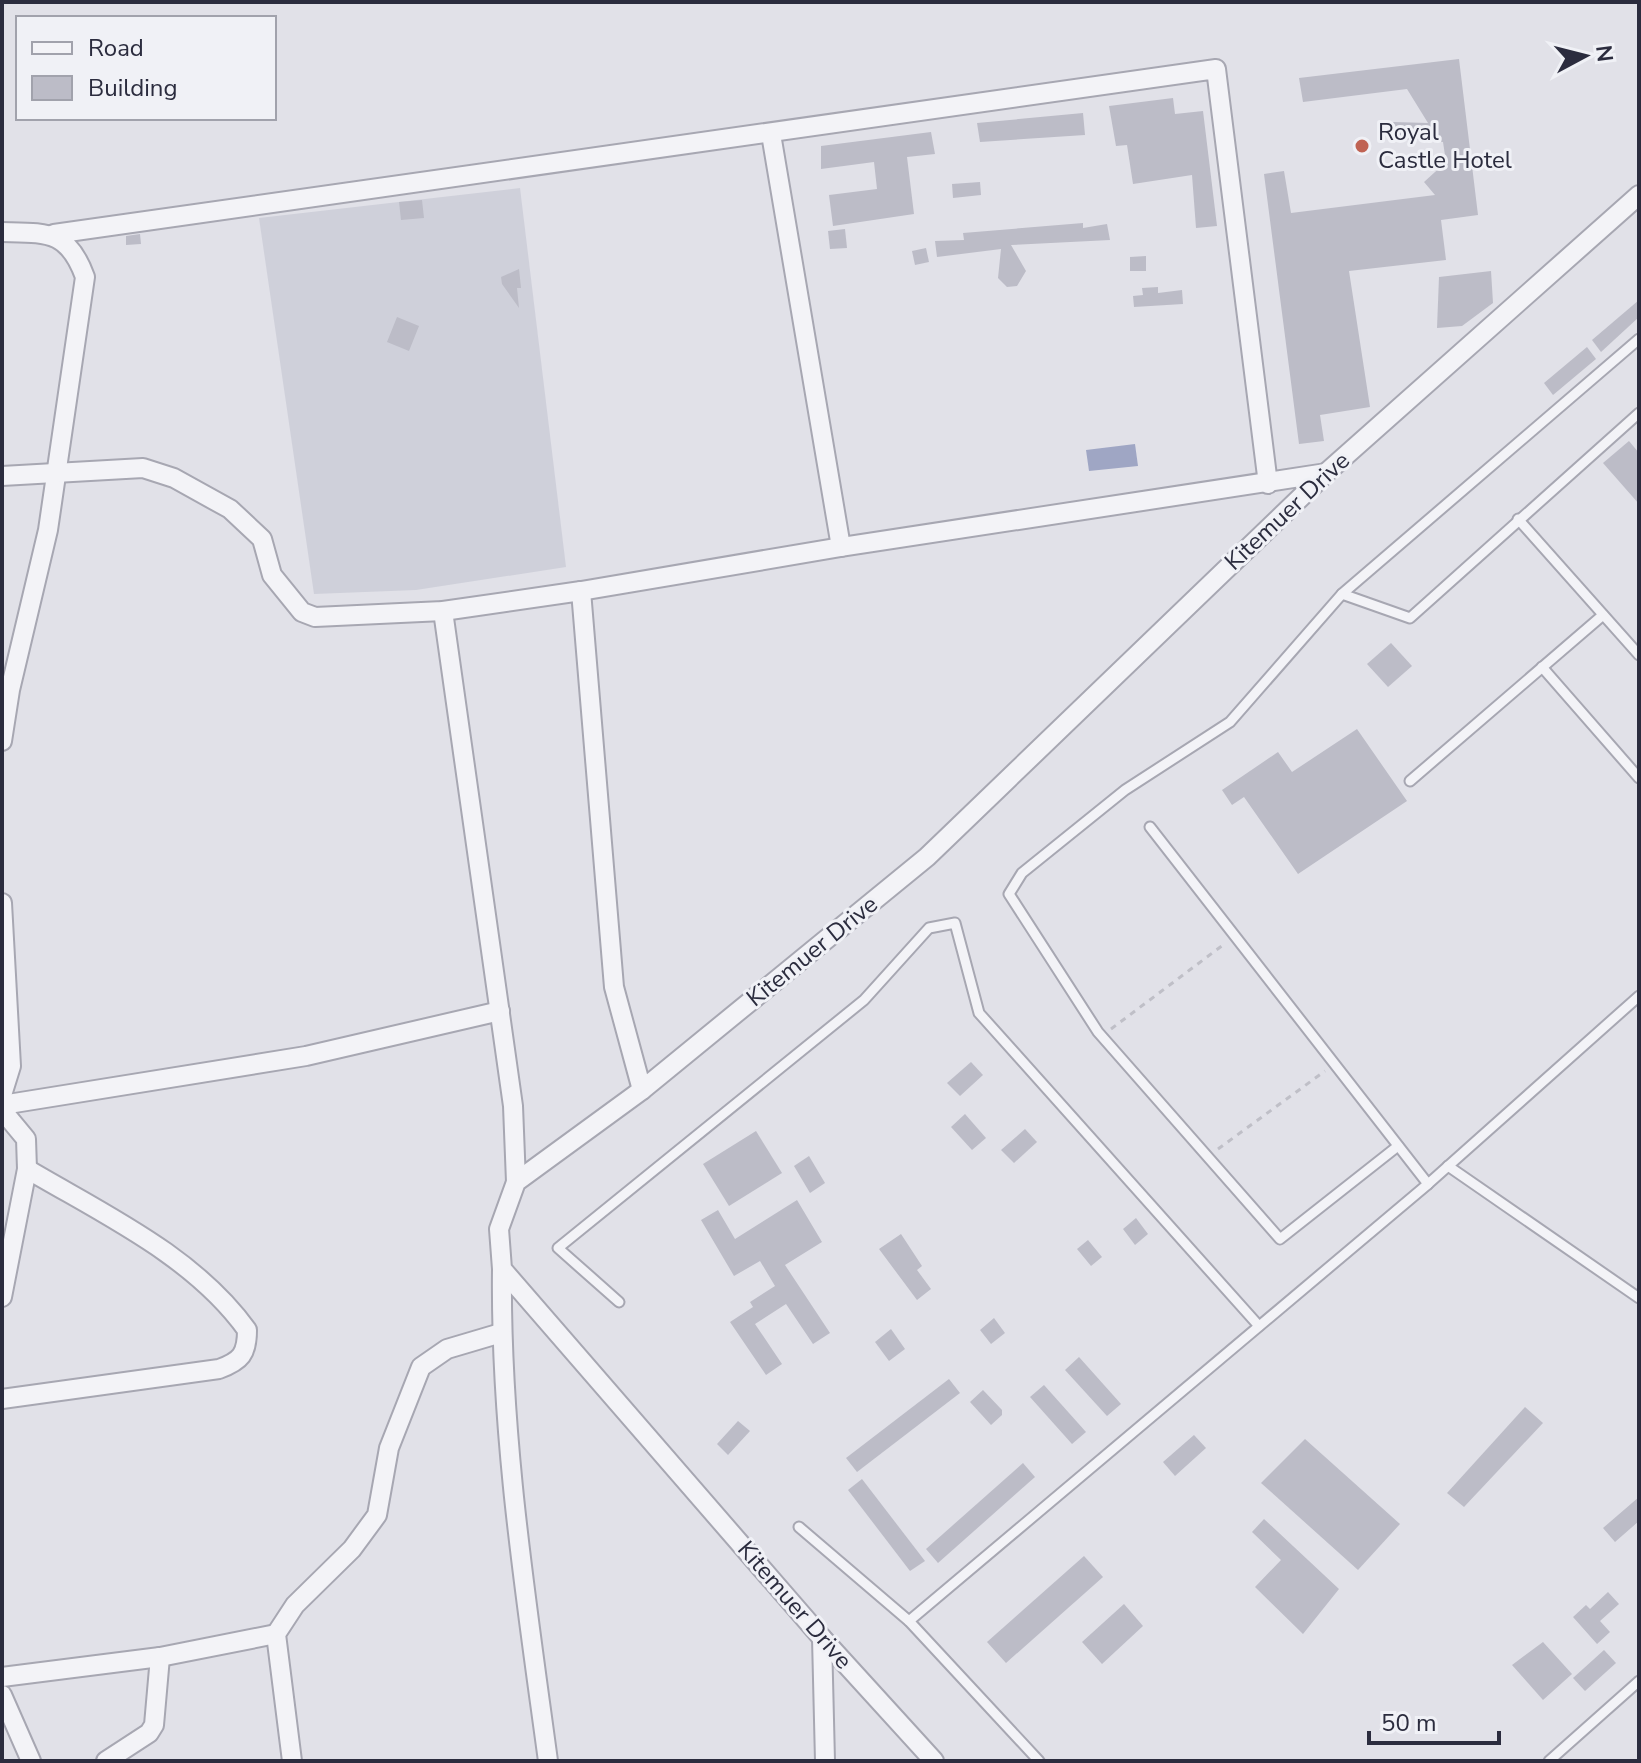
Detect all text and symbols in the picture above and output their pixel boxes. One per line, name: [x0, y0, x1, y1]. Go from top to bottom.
legend: [16, 16, 276, 120]
north arrow: [1545, 16, 1625, 96]
text: Road: [88, 32, 144, 64]
text: N: [1588, 44, 1620, 64]
text: Building: [88, 72, 178, 104]
place label: Royal Castle Hotel: [1378, 116, 1512, 176]
marker: Royal Castle Hotel: [1353, 137, 1371, 155]
street label: Kitemuer Drive: [1218, 445, 1356, 577]
street label: Kitemuer Drive: [740, 888, 884, 1014]
street label: Kitemuer Drive: [730, 1534, 860, 1676]
scale bar: [1369, 1695, 1499, 1745]
text: 50 m: [1381, 1707, 1437, 1739]

